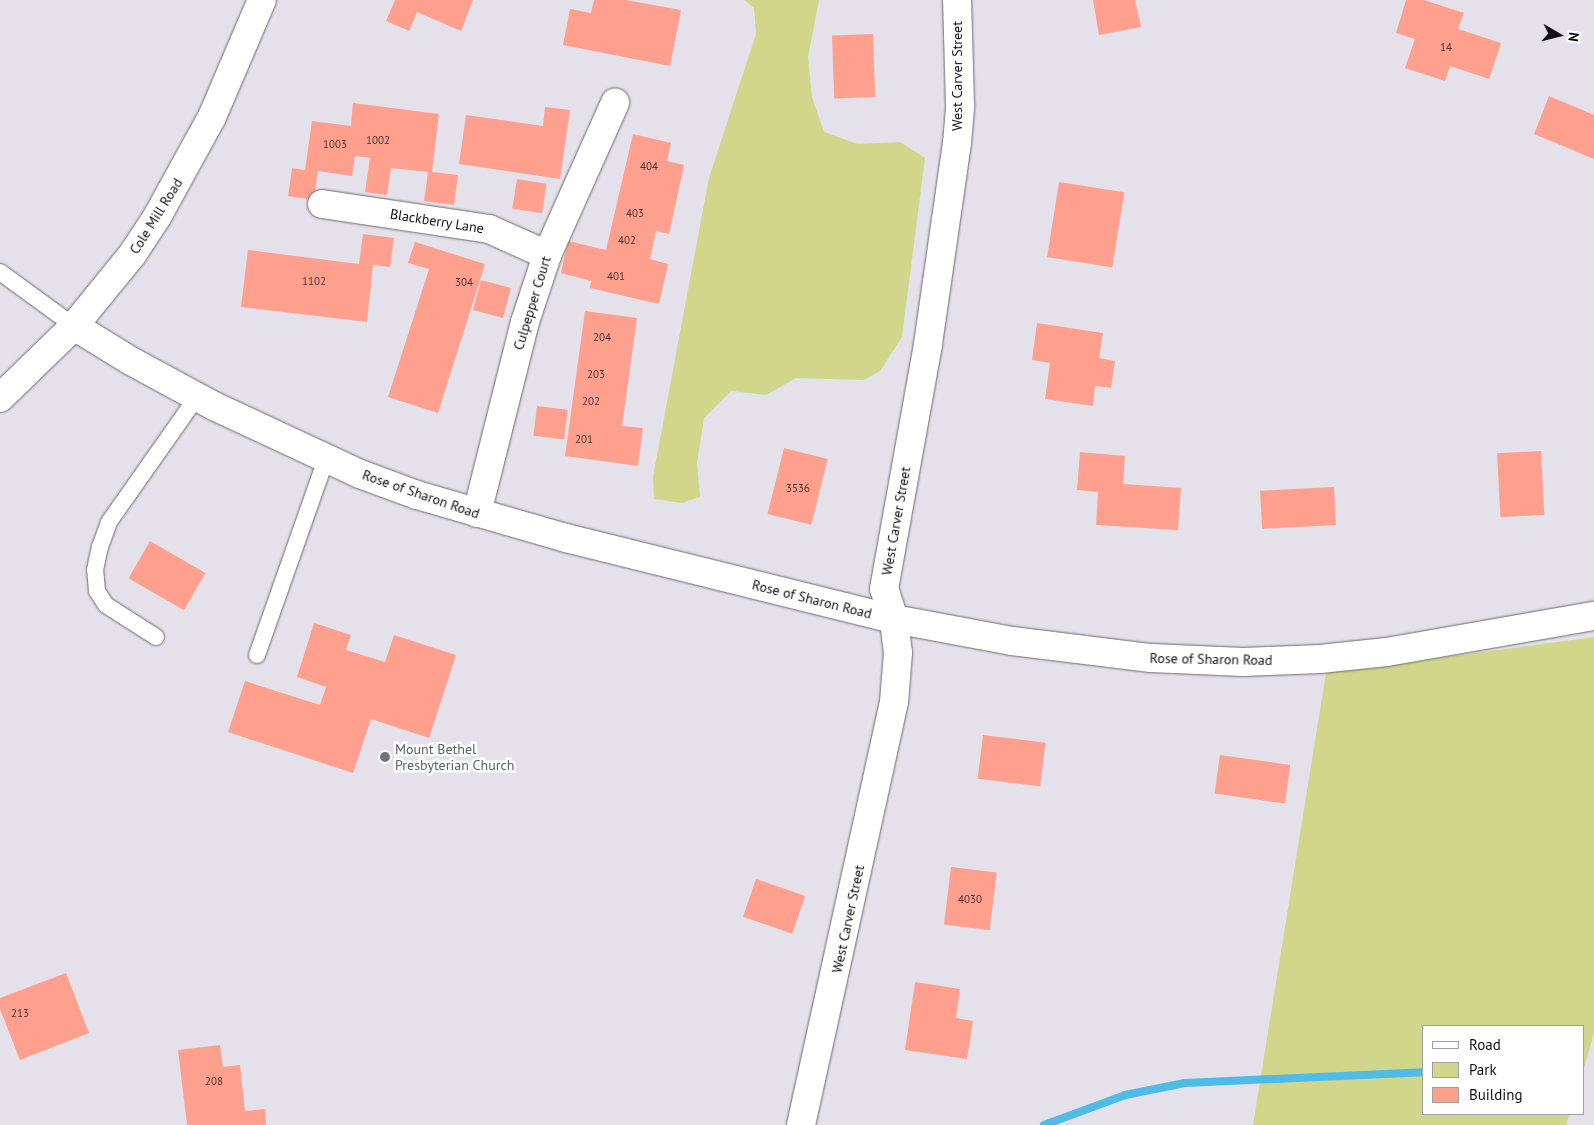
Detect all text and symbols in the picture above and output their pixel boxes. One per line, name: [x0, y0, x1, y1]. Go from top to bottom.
north arrow: [1534, 10, 1584, 60]
street label: West Carver Street: [949, 21, 965, 131]
text: N: [1564, 31, 1583, 43]
house number: 14: [1440, 40, 1452, 54]
house number: 1002: [366, 133, 390, 147]
house number: 1003: [323, 137, 347, 151]
house number: 404: [640, 159, 658, 173]
street label: Cole Mill Road: [126, 175, 186, 257]
street label: Blackberry Lane: [389, 205, 485, 237]
house number: 403: [626, 206, 644, 220]
house number: 402: [618, 233, 636, 247]
street label: Culpepper Court: [510, 254, 554, 352]
house number: 401: [607, 269, 625, 283]
house number: 1102: [302, 274, 326, 288]
house number: 304: [455, 275, 473, 289]
house number: 204: [593, 330, 611, 344]
house number: 203: [587, 367, 605, 381]
house number: 202: [582, 394, 600, 408]
house number: 201: [575, 432, 593, 446]
street label: West Carver Street: [878, 465, 914, 577]
street label: Rose of Sharon Road: [360, 466, 482, 522]
house number: 3536: [786, 481, 810, 495]
street label: Rose of Sharon Road: [750, 576, 874, 622]
street label: Rose of Sharon Road: [1149, 650, 1273, 668]
place label: Mount Bethel Presbyterian Church: [395, 741, 515, 774]
marker: Mount Bethel Presbyterian Church: [379, 751, 391, 763]
street label: West Carver Street: [828, 863, 868, 975]
house number: 4030: [958, 892, 982, 906]
house number: 213: [11, 1006, 29, 1020]
legend: [1422, 1025, 1584, 1115]
text: Road: [1469, 1035, 1501, 1054]
text: Park: [1469, 1060, 1497, 1079]
house number: 208: [205, 1074, 223, 1088]
text: Building: [1469, 1085, 1523, 1104]

